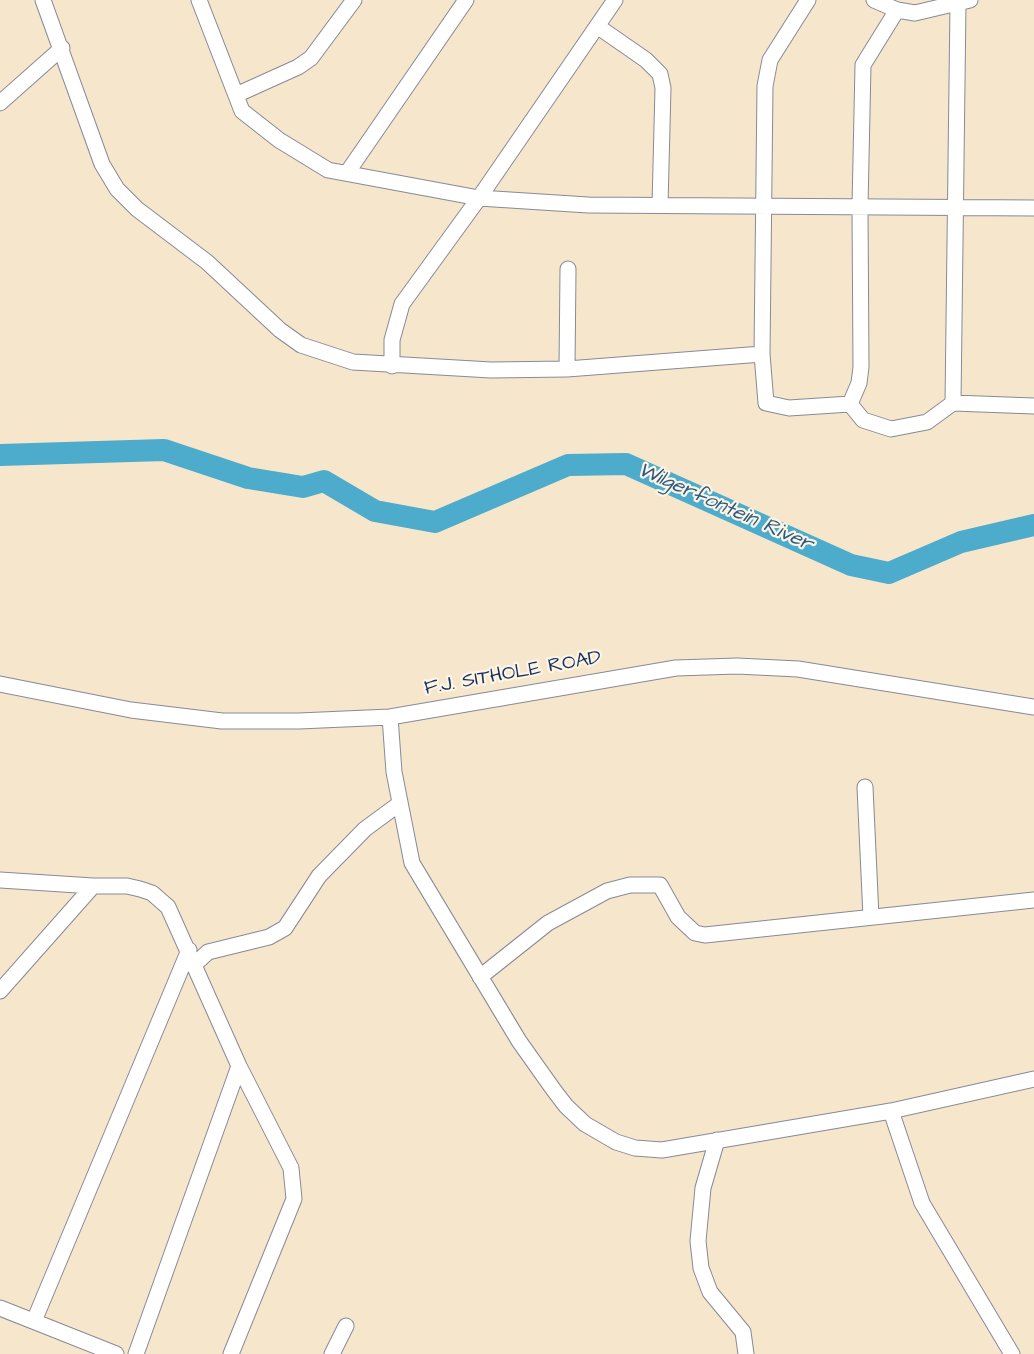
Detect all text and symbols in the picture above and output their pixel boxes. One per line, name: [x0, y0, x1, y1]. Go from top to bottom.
water label: Wilgerfontein River: [634, 458, 816, 558]
street label: F.J. SITHOLE ROAD: [423, 647, 603, 701]

